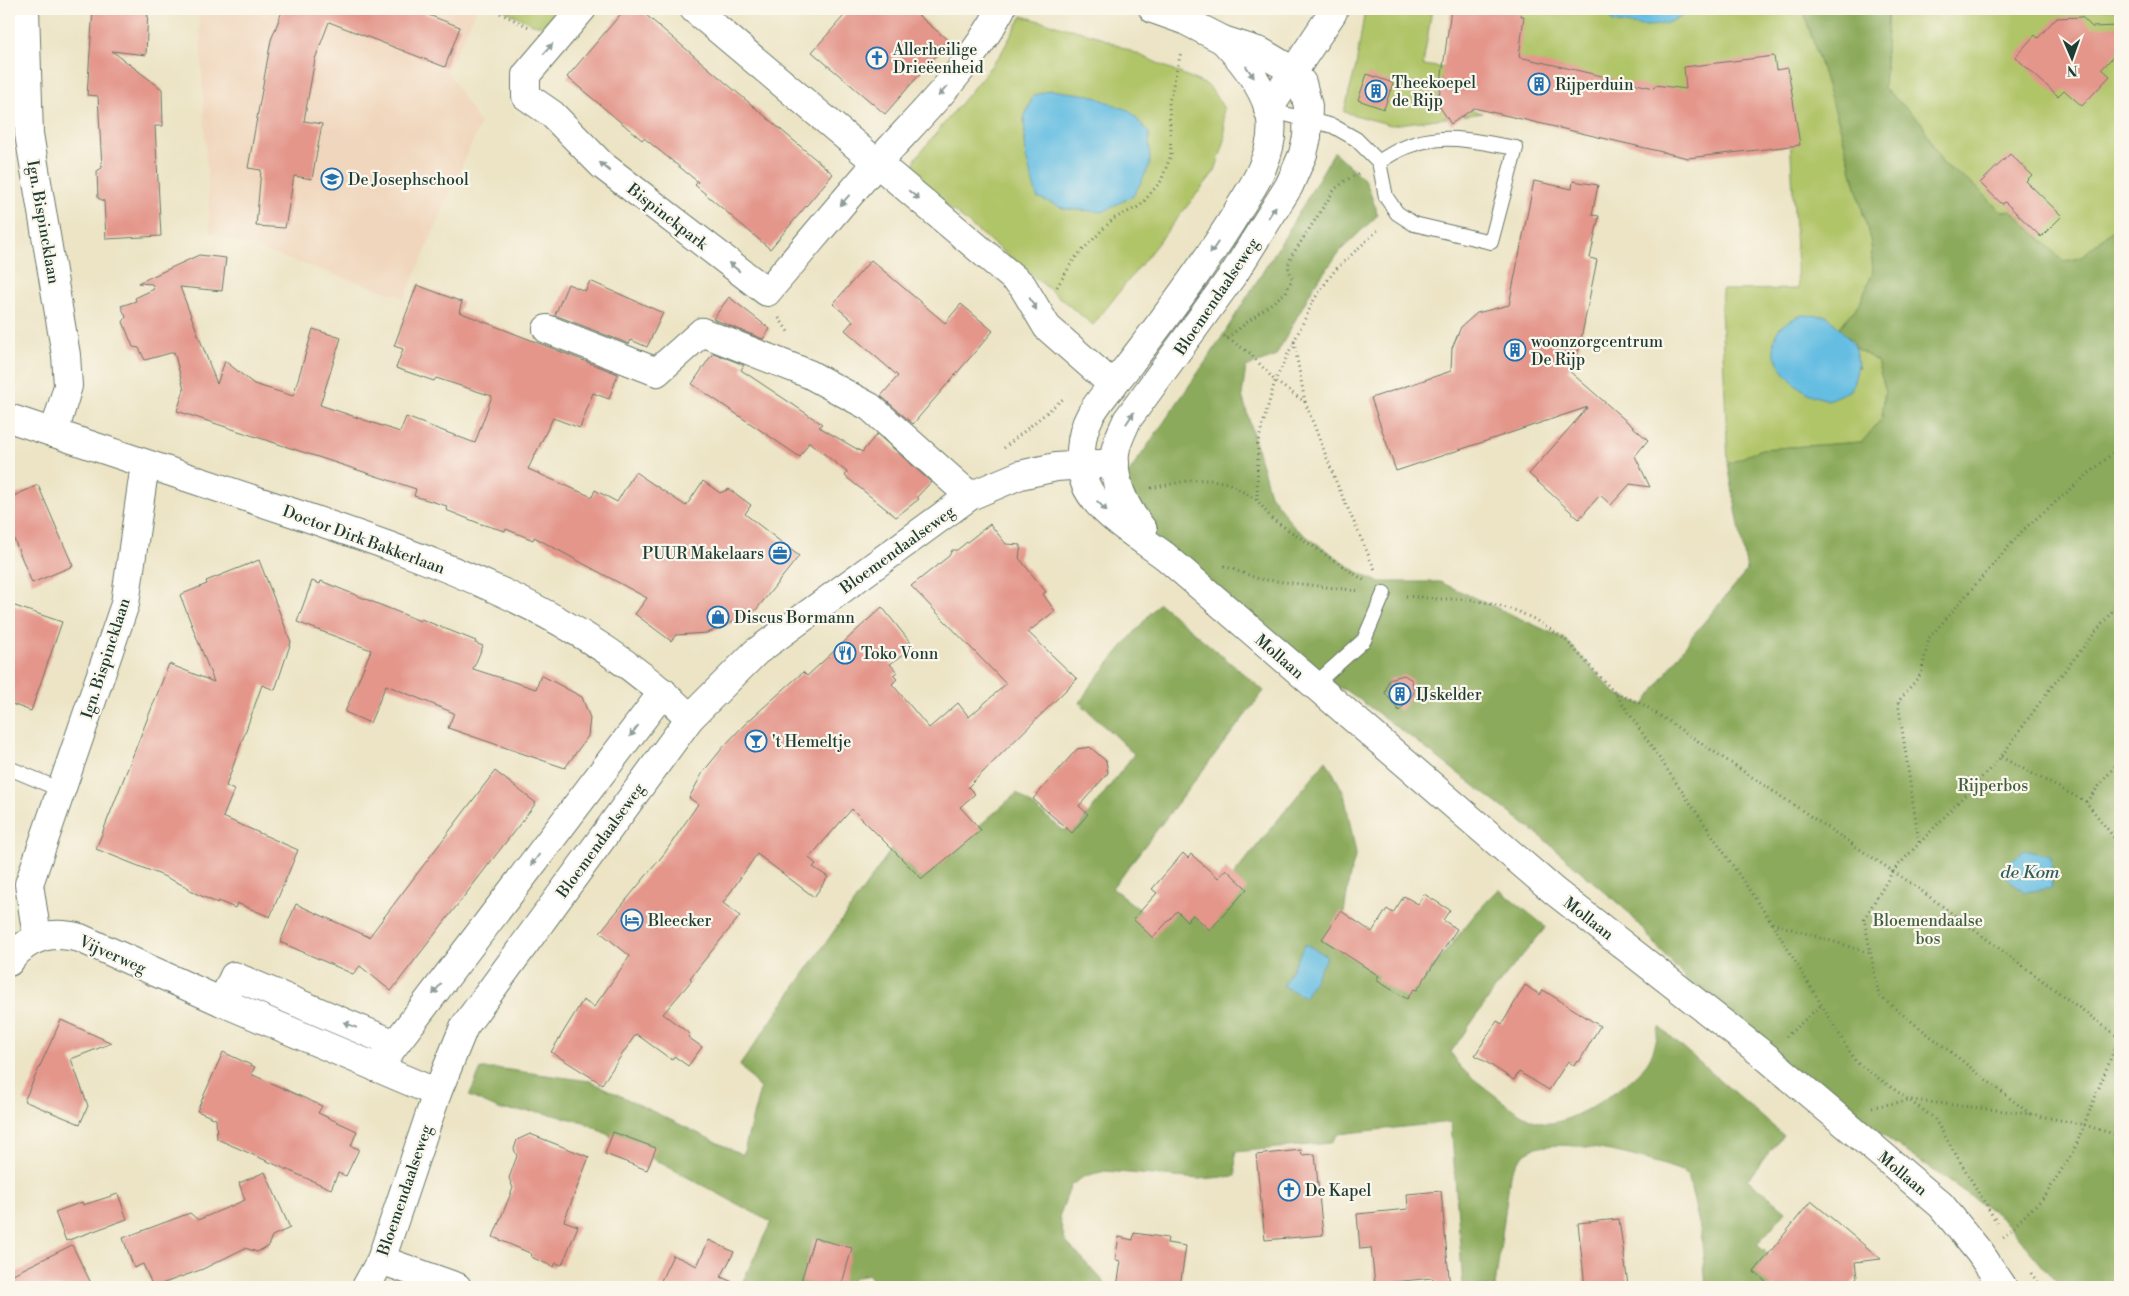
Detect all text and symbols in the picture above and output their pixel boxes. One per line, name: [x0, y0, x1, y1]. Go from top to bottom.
north arrow: [2046, 32, 2096, 82]
place label: Allerheilige Drieëenheid: [892, 40, 984, 78]
one-way arrow: [542, 43, 554, 55]
church icon: Allerheilige Drieëenheid: [865, 46, 889, 70]
text: N: [2067, 61, 2078, 79]
one-way arrow: [1245, 65, 1255, 79]
building icon: Rijperduin: [1527, 72, 1551, 96]
place label: Theekoepel de Rijp: [1392, 73, 1476, 111]
place label: Rijperduin: [1555, 75, 1634, 95]
building icon: Theekoepel de Rijp: [1364, 79, 1388, 103]
one-way arrow: [937, 85, 949, 97]
street label: Ign. Bispincklaan: [22, 159, 64, 286]
one-way arrow: [599, 162, 612, 173]
school or university icon: De Josephschool: [320, 167, 344, 191]
place label: De Josephschool: [348, 170, 469, 190]
street label: Bispinckpark: [622, 179, 713, 255]
one-way arrow: [908, 189, 921, 200]
one-way arrow: [840, 194, 851, 207]
one-way arrow: [1267, 205, 1277, 219]
street label: Bloemendaalseweg: [1170, 234, 1264, 360]
one-way arrow: [1209, 242, 1219, 255]
one-way arrow: [728, 261, 741, 272]
one-way arrow: [1029, 298, 1038, 311]
place label: woonzorgcentrum De Rijp: [1530, 332, 1663, 370]
building icon: woonzorgcentrum De Rijp: [1503, 338, 1527, 362]
one-way arrow: [1125, 411, 1135, 424]
one-way arrow: [1095, 500, 1107, 512]
street label: Doctor Dirk Bakkerlaan: [280, 501, 448, 579]
street label: Bloemendaalseweg: [835, 501, 959, 599]
office icon: PUUR Makelaars: [768, 541, 792, 565]
place label: PUUR Makelaars: [642, 544, 764, 564]
street label: Ign. Bispincklaan: [77, 595, 135, 721]
shop icon: Discus Bormann: [706, 605, 730, 629]
place label: Discus Bormann: [734, 608, 855, 628]
street label: Mollaan: [1251, 630, 1308, 684]
restaurant icon: Toko Vonn: [833, 641, 857, 665]
place label: Toko Vonn: [861, 644, 939, 664]
building icon: IJskelder: [1388, 682, 1412, 706]
place label: IJskelder: [1416, 685, 1482, 705]
one-way arrow: [628, 724, 639, 737]
bar icon: 't Hemeltje: [744, 729, 768, 753]
place label: 't Hemeltje: [772, 732, 851, 752]
park label: Rijperbos: [1958, 776, 2028, 796]
street label: Bloemendaalseweg: [552, 779, 650, 903]
one-way arrow: [530, 853, 540, 867]
water label: de Kom: [2000, 861, 2060, 884]
street label: Mollaan: [1559, 893, 1618, 945]
hotel icon: Bleecker: [620, 908, 644, 932]
place label: Bleecker: [647, 911, 712, 931]
park label: Bloemendaalse bos: [1872, 911, 1983, 949]
street label: Vijverweg: [75, 931, 150, 979]
one-way arrow: [431, 982, 442, 995]
one-way arrow: [342, 1021, 357, 1029]
street label: Bloemendaalseweg: [373, 1122, 437, 1259]
street label: Mollaan: [1874, 1147, 1931, 1200]
church icon: De Kapel: [1277, 1178, 1301, 1202]
place label: De Kapel: [1305, 1181, 1372, 1201]

